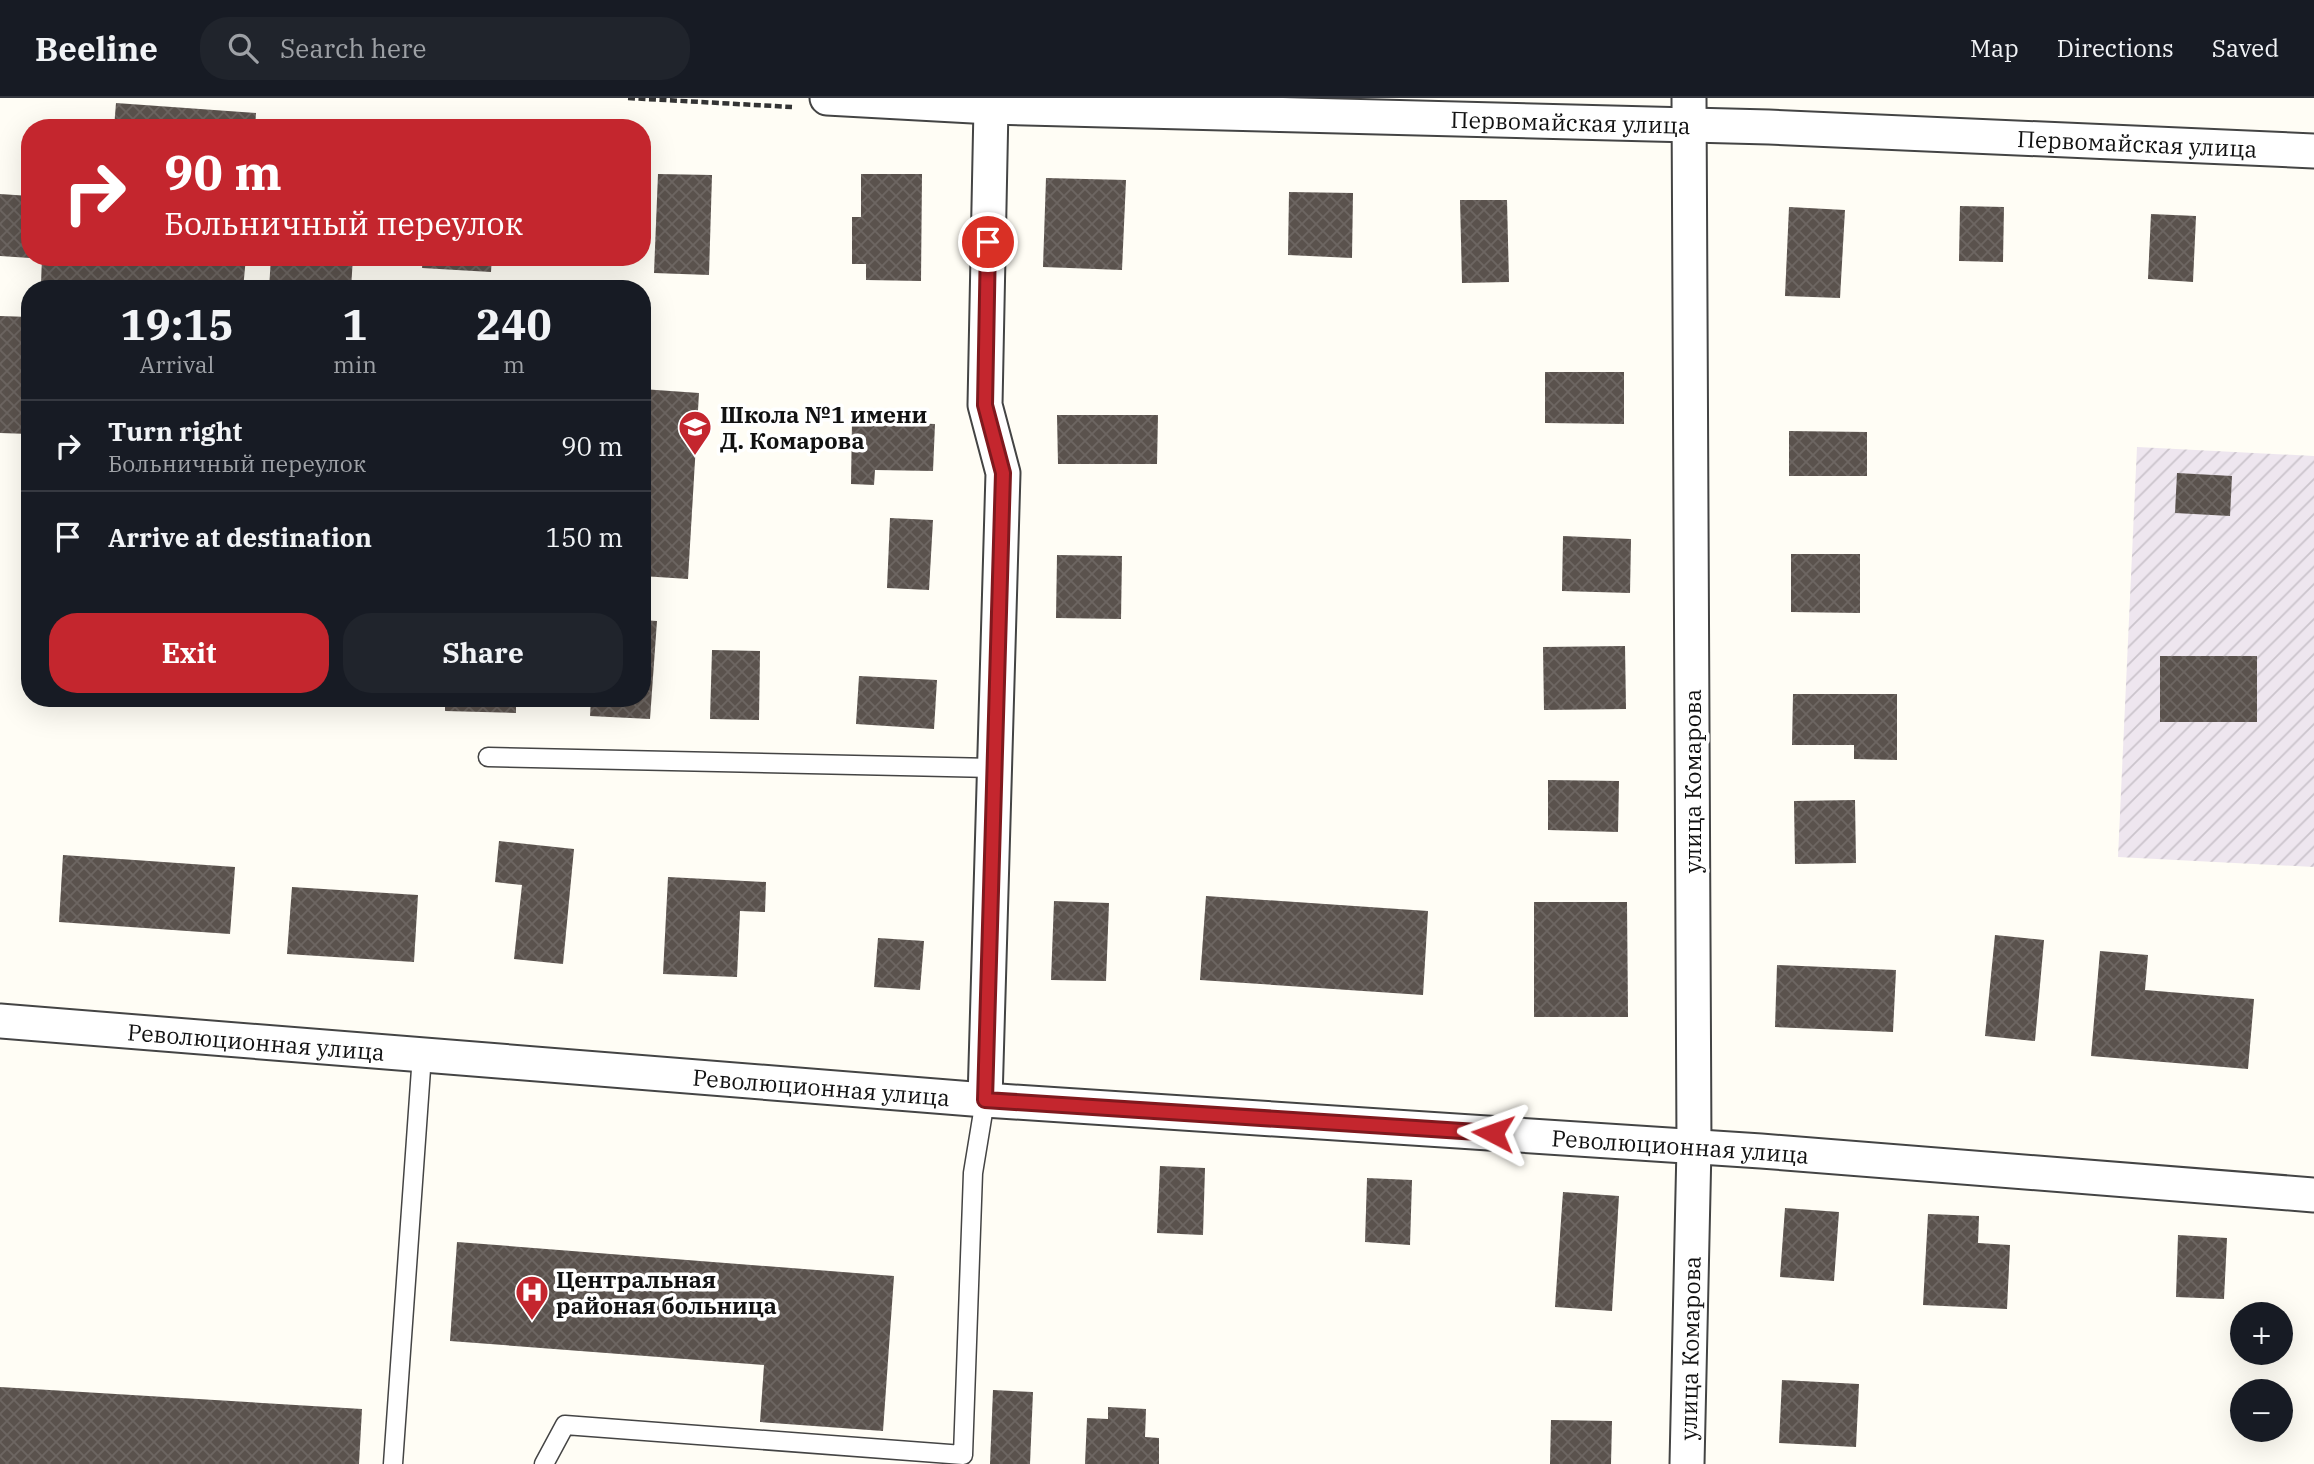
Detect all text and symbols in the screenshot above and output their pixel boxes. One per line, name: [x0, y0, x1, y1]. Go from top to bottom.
search box: [200, 17, 690, 80]
text: Beeline: [35, 27, 158, 70]
icon: search: [224, 29, 262, 67]
text: Search here: [280, 31, 426, 65]
text: Map: [1970, 32, 2019, 64]
text: Directions: [2057, 32, 2174, 64]
text: Saved: [2212, 32, 2279, 64]
street label: Первомайская улица: [1450, 104, 1691, 140]
street label: Первомайская улица: [2017, 123, 2258, 163]
text: 90 m: [164, 140, 282, 203]
icon: right: [49, 147, 140, 238]
text: Больничный переулок: [164, 202, 523, 244]
pin: [958, 212, 1018, 272]
icon: arrive: [969, 223, 1007, 261]
text: 19:15: [120, 297, 234, 352]
text: 1: [342, 297, 368, 352]
text: 240: [476, 297, 552, 352]
text: Arrival: [140, 349, 214, 379]
text: min: [333, 349, 377, 379]
text: m: [503, 349, 525, 379]
place label: Школа №1 имени Д. Комарова: [720, 399, 927, 455]
school or university icon: Школа №1 имени Д. Комарова: [676, 408, 714, 457]
text: Turn right: [108, 414, 242, 448]
icon: right: [49, 427, 87, 465]
text: 90 m: [561, 429, 623, 463]
text: Больничный переулок: [108, 448, 366, 478]
icon: arrive: [49, 518, 87, 556]
text: Arrive at destination: [108, 520, 372, 554]
text: 150 m: [545, 520, 623, 554]
button: Exit: [49, 613, 329, 693]
button: Share: [343, 613, 623, 693]
street label: улица Комарова: [1677, 689, 1707, 873]
street label: Революционная улица: [126, 1016, 386, 1067]
street label: Революционная улица: [692, 1062, 951, 1112]
position arrow: [1456, 1096, 1530, 1170]
street label: Революционная улица: [1551, 1122, 1810, 1170]
street label: улица Комарова: [1673, 1256, 1707, 1441]
place label: Центральная районая больница: [556, 1264, 777, 1320]
hospital icon: Центральная районая больница: [513, 1273, 551, 1322]
map controls: [2230, 1302, 2293, 1442]
button: +: [2230, 1302, 2293, 1365]
button: −: [2230, 1379, 2293, 1442]

